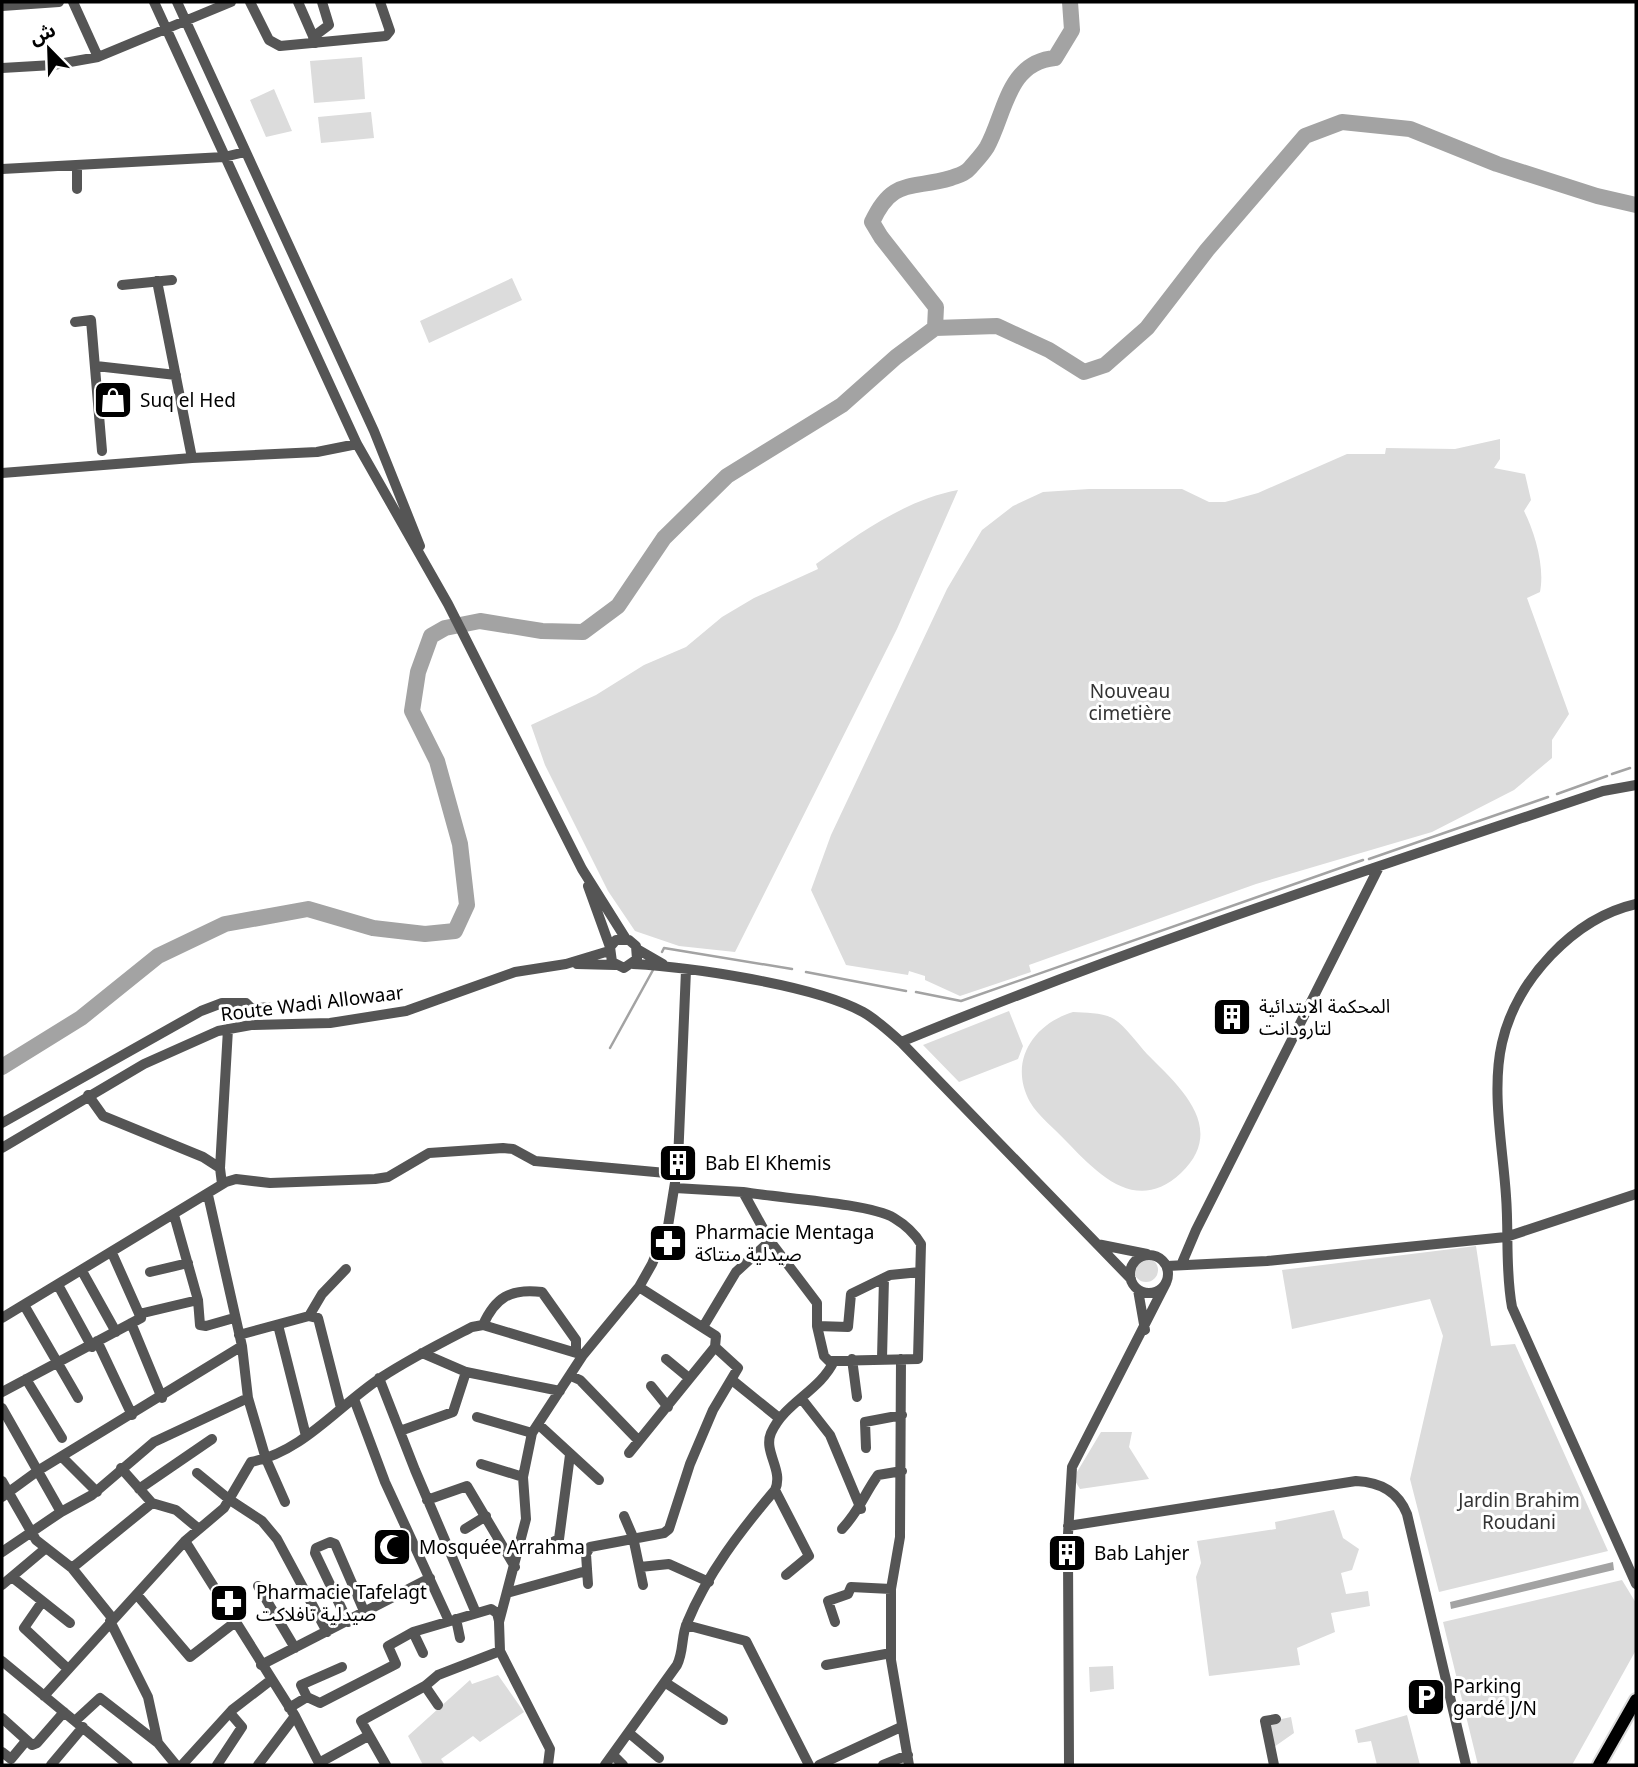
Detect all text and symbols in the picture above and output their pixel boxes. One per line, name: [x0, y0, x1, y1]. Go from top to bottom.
north arrow: [14, 14, 84, 84]
text: ش: [25, 16, 59, 50]
shop icon: Suq el Hed: [92, 379, 134, 421]
place label: Suq el Hed: [140, 387, 236, 413]
park label: Nouveau cimetière: [1088, 678, 1172, 726]
street label: Route Wadi Allowaar: [219, 979, 405, 1027]
place label: المحكمة الابتدائية لتارودانت: [1259, 993, 1390, 1041]
building icon: المحكمة الابتدائية لتارودانت: [1211, 996, 1253, 1038]
building icon: Bab El Khemis: [657, 1142, 699, 1184]
place label: Bab El Khemis: [705, 1150, 831, 1176]
place label: Pharmacie Mentaga صيدلية منتاكة: [695, 1219, 874, 1267]
pharmacy icon: Pharmacie Mentaga صيدلية منتاكة: [647, 1222, 689, 1264]
park label: Jardin Brahim Roudani: [1456, 1487, 1580, 1535]
mosque icon: Mosquée Arrahma: [371, 1526, 413, 1568]
building icon: Bab Lahjer: [1046, 1532, 1088, 1574]
place label: Mosquée Arrahma: [419, 1534, 585, 1560]
place label: Bab Lahjer: [1094, 1540, 1190, 1566]
place label: Pharmacie Tafelagt صيدلية تافلاكت: [256, 1579, 427, 1627]
pharmacy icon: Pharmacie Tafelagt صيدلية تافلاكت: [208, 1582, 250, 1624]
place label: Parking gardé J/N: [1453, 1673, 1537, 1721]
parking icon: Parking gardé J/N: [1405, 1676, 1447, 1718]

